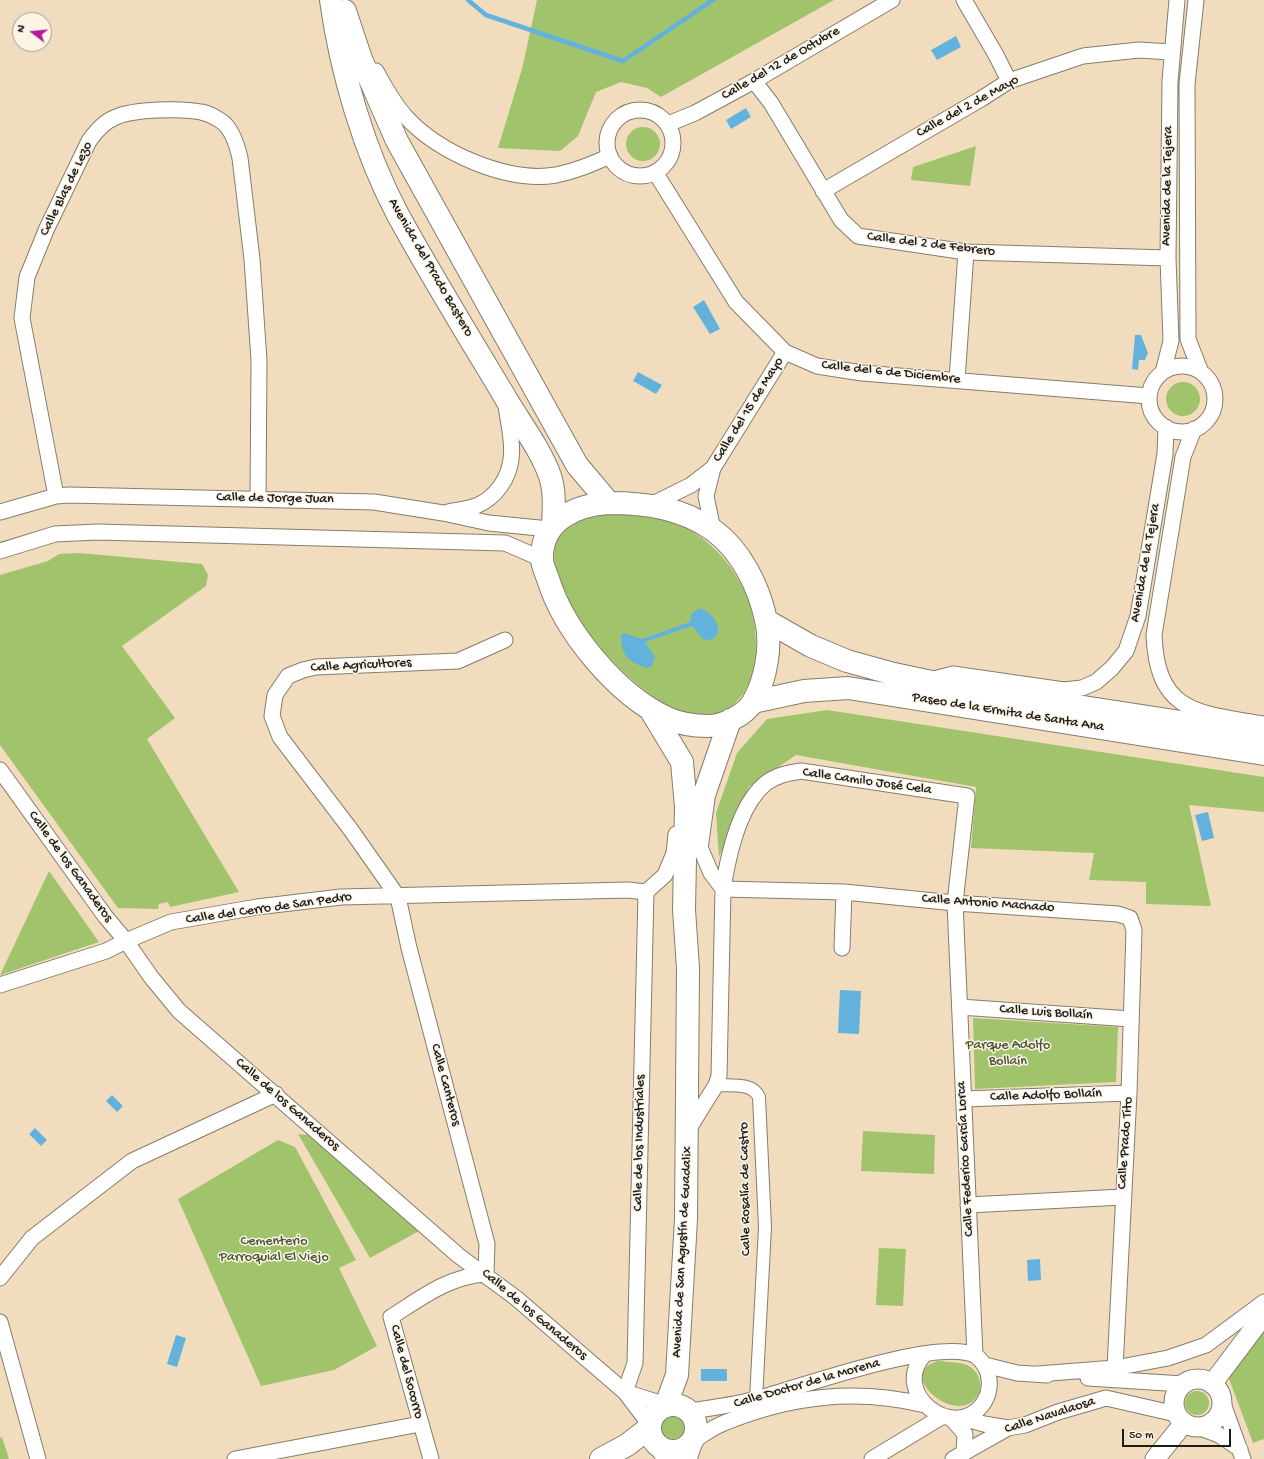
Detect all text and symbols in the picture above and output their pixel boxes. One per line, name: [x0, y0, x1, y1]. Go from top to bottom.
north arrow: [12, 12, 52, 52]
street label: Calle del 12 de Octubre: [719, 23, 843, 105]
text: N: [15, 24, 28, 34]
street label: Calle del 2 de Mayo: [914, 72, 1022, 142]
street label: Avenida de la Tejera: [1159, 126, 1177, 246]
street label: Calle Blas de Lezo: [37, 139, 97, 239]
street label: Avenida del Prado Bastero: [383, 196, 477, 340]
street label: Calle del 2 de Febrero: [866, 229, 996, 261]
street label: Calle del 15 de Mayo: [710, 354, 788, 466]
street label: Calle del 6 de Diciembre: [821, 357, 961, 389]
street label: Calle de Jorge Juan: [216, 490, 334, 508]
street label: Avenida de la Tejera: [1127, 502, 1165, 624]
street label: Calle Agricultores: [310, 655, 412, 677]
street label: Paseo de la Ermita de Santa Ana: [911, 690, 1105, 736]
street label: Calle Camilo José Cela: [801, 765, 933, 799]
street label: Calle de los Ganaderos: [24, 808, 116, 926]
street label: Calle del Cerro de San Pedro: [185, 889, 353, 929]
street label: Calle Antonio Machado: [921, 891, 1055, 917]
street label: Calle Luis Bollaín: [999, 1001, 1093, 1025]
park label: Parque Adolfo Bollaín: [966, 1038, 1050, 1070]
street label: Calle Canteros: [426, 1042, 464, 1128]
street label: Calle de los Ganaderos: [231, 1055, 343, 1155]
street label: Calle de los Industriales: [630, 1075, 650, 1211]
street label: Calle Federico García Lorca: [954, 1081, 978, 1237]
street label: Calle Adolfo Bollaín: [990, 1086, 1102, 1106]
street label: Calle Prado Tito: [1114, 1096, 1138, 1190]
street label: Calle Rosalía de Castro: [736, 1122, 756, 1256]
street label: Avenida de San Agustín de Guadalix: [669, 1146, 697, 1358]
park label: Cementerio Parroquial El Viejo: [219, 1234, 329, 1266]
street label: Calle de los Ganaderos: [477, 1266, 591, 1364]
street label: Calle del Socorro: [385, 1323, 427, 1421]
street label: Calle Doctor de la Morena: [732, 1355, 882, 1413]
street label: Calle Navalaosa: [1003, 1393, 1097, 1439]
scale bar: [1124, 1421, 1233, 1447]
text: 50 m: [1129, 1429, 1154, 1443]

